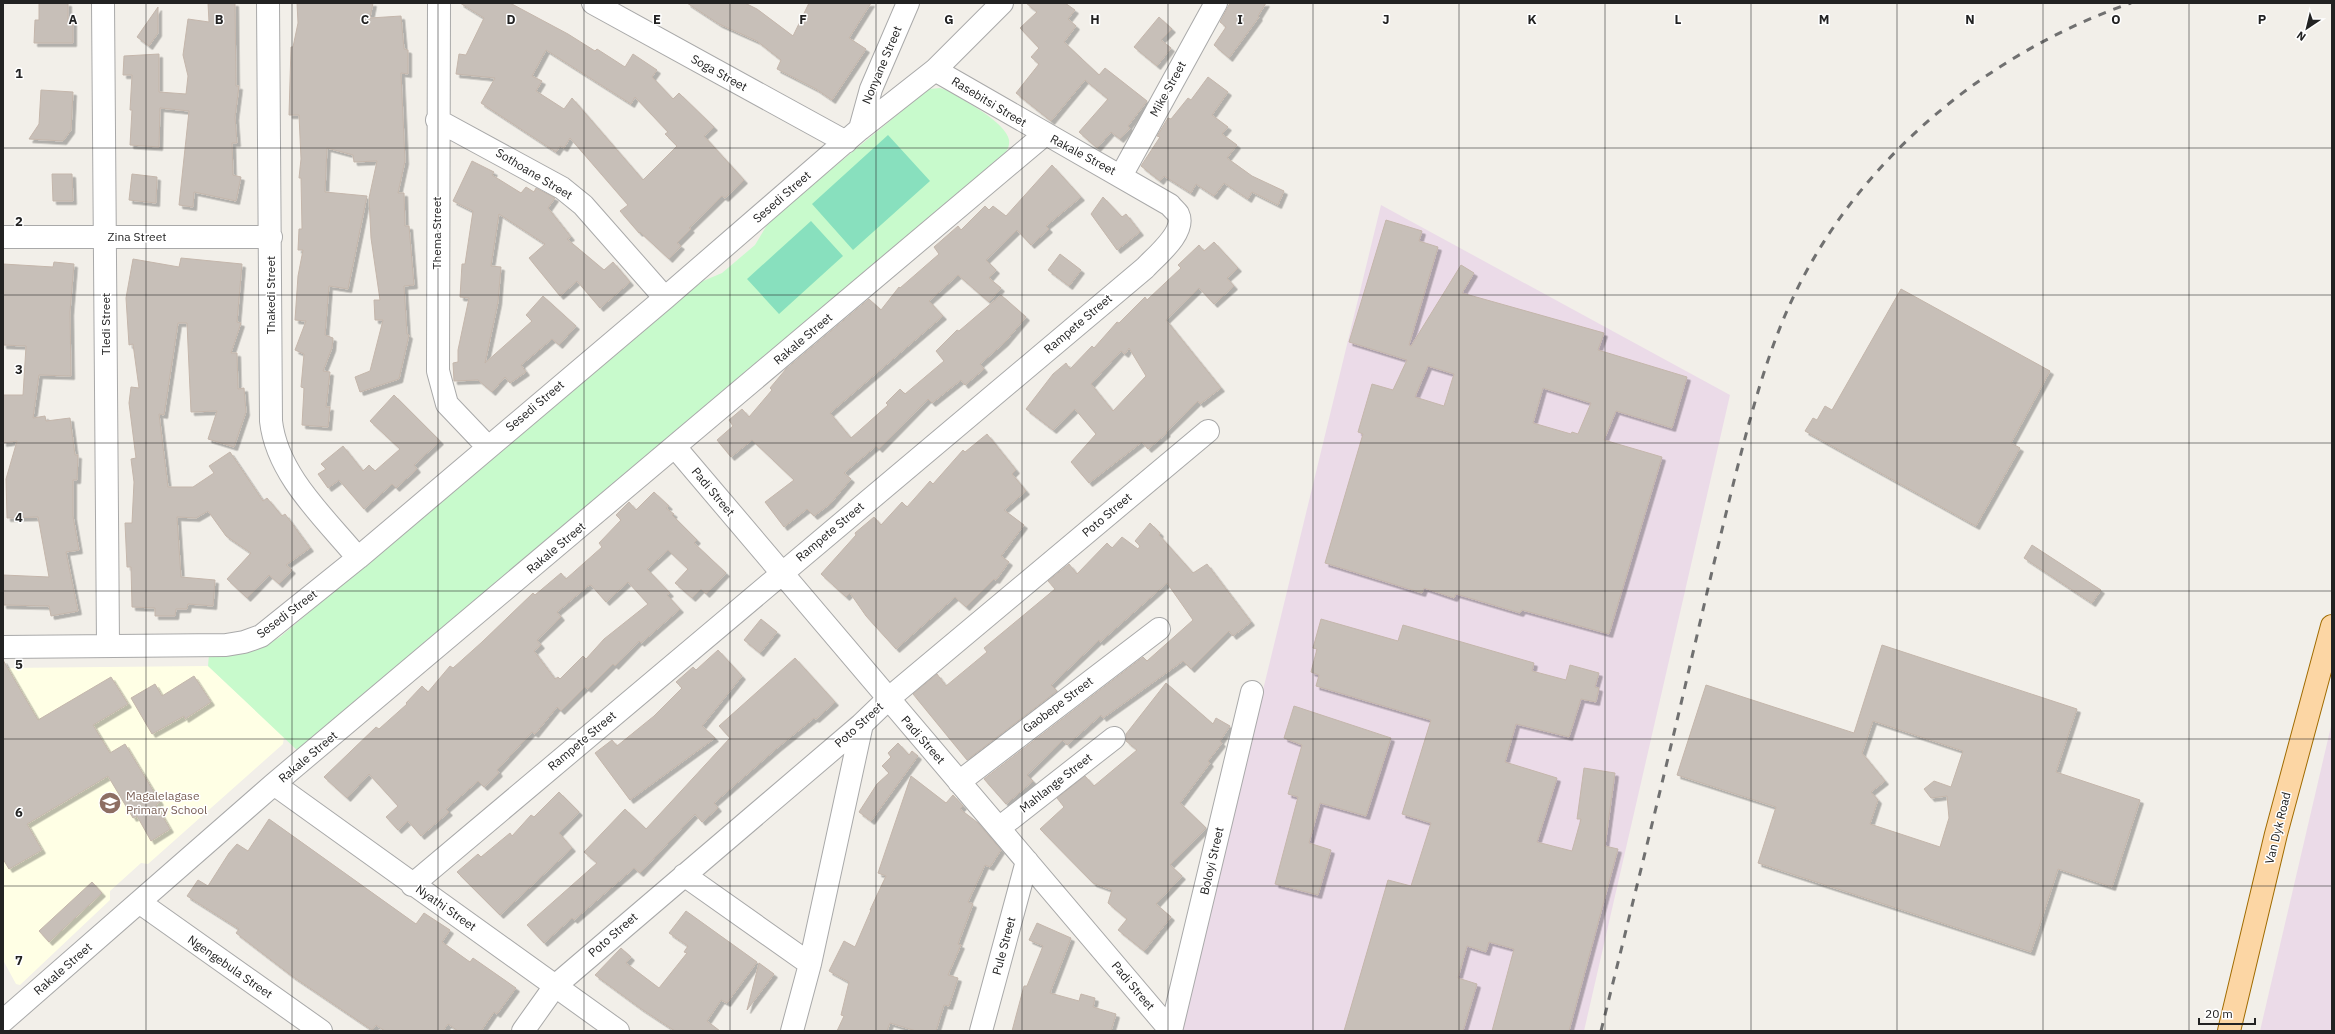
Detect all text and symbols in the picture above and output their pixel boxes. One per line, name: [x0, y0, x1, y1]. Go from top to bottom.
north arrow: [2287, 8, 2327, 48]
text: A: [69, 11, 78, 28]
text: B: [215, 11, 224, 28]
text: C: [361, 11, 370, 28]
text: D: [506, 11, 516, 28]
text: E: [653, 11, 661, 28]
text: F: [799, 11, 807, 28]
text: G: [944, 11, 954, 28]
text: H: [1090, 11, 1100, 28]
text: I: [1237, 11, 1243, 28]
text: J: [1382, 11, 1390, 28]
text: K: [1527, 11, 1537, 28]
text: L: [1675, 11, 1682, 28]
text: M: [1819, 11, 1829, 28]
text: N: [1965, 11, 1975, 28]
text: O: [2111, 11, 2121, 28]
text: P: [2258, 11, 2267, 28]
street label: Nonyane Street: [858, 24, 905, 106]
text: N: [2294, 28, 2309, 44]
street label: Soga Street: [688, 51, 750, 94]
street label: Mike Street: [1146, 58, 1189, 119]
text: 1: [15, 65, 23, 82]
street label: Rasebitsi Street: [949, 73, 1030, 130]
street label: Rakale Street: [1048, 131, 1119, 178]
street label: Sothoane Street: [493, 145, 575, 202]
street label: Sesedi Street: [750, 167, 814, 226]
street label: Thema Street: [429, 197, 444, 269]
text: 2: [15, 213, 23, 230]
street label: Zina Street: [108, 229, 166, 244]
street label: Thakedi Street: [263, 256, 278, 334]
street label: Rampete Street: [1040, 291, 1115, 357]
street label: Tledi Street: [98, 293, 113, 355]
street label: Rakale Street: [770, 310, 835, 368]
text: 3: [15, 361, 23, 378]
street label: Sesedi Street: [502, 377, 567, 434]
street label: Padi Street: [689, 464, 738, 519]
street label: Poto Street: [1079, 489, 1135, 540]
street label: Rampete Street: [792, 499, 867, 565]
text: 4: [15, 509, 23, 526]
street label: Rakale Street: [523, 519, 588, 577]
street label: Sesedi Street: [254, 586, 320, 641]
text: 5: [15, 656, 23, 673]
street label: Gaobepe Street: [1020, 673, 1096, 736]
street label: Poto Street: [831, 699, 886, 750]
street label: Rampete Street: [544, 708, 619, 774]
street label: Padi Street: [898, 712, 948, 767]
street label: Rakale Street: [275, 728, 340, 786]
street label: Mahlange Street: [1016, 750, 1095, 816]
place label: Magalelagase Primary School: [126, 788, 207, 817]
school or university icon: Magalelagase Primary School: [97, 790, 123, 816]
street label: Van Dyk Road: [2261, 790, 2294, 865]
text: 6: [15, 804, 23, 821]
street label: Boloyi Street: [1196, 825, 1227, 896]
street label: Nyathi Street: [413, 881, 479, 934]
street label: Poto Street: [585, 909, 640, 960]
street label: Pule Street: [989, 915, 1018, 977]
street label: Ngengebula Street: [185, 932, 276, 1001]
street label: Rakale Street: [30, 939, 95, 998]
text: 7: [15, 952, 23, 969]
street label: Padi Street: [1109, 958, 1158, 1013]
scale bar: [2199, 1000, 2255, 1026]
text: 20 m: [2205, 1006, 2233, 1021]

